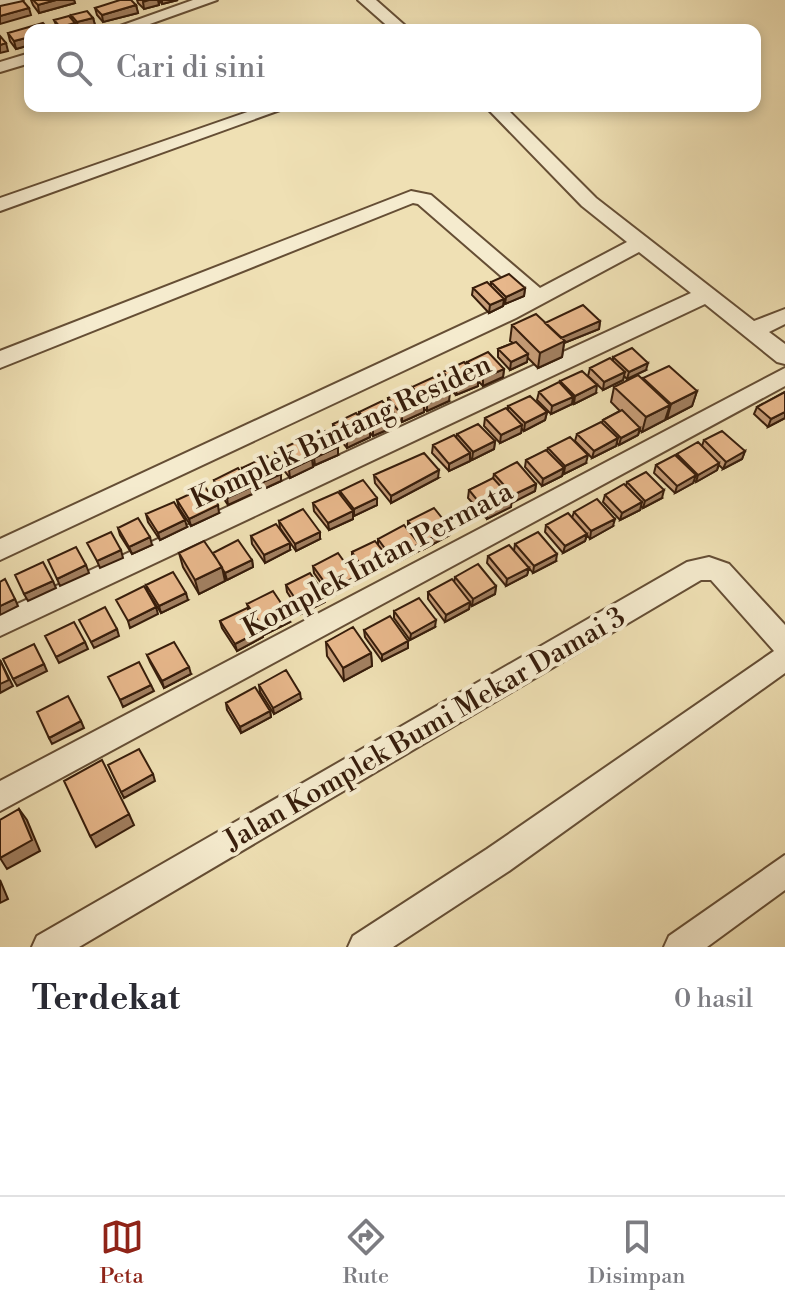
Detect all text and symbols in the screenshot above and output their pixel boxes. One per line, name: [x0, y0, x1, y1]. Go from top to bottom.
search box: [24, 24, 761, 112]
icon: search: [52, 46, 96, 90]
text: Cari di sini: [116, 49, 265, 87]
street label: Komplek Bintang Residen: [185, 347, 497, 517]
street label: Komplek Intan Permata: [237, 474, 520, 646]
street label: Jalan Komplek Bumi Mekar Damai 3: [217, 600, 632, 859]
text: Terdekat: [32, 978, 180, 1020]
text: 0 hasil: [674, 983, 753, 1015]
tab: Peta: [100, 1215, 144, 1290]
tab: Rute: [343, 1215, 389, 1290]
tab: Disimpan: [588, 1215, 685, 1290]

